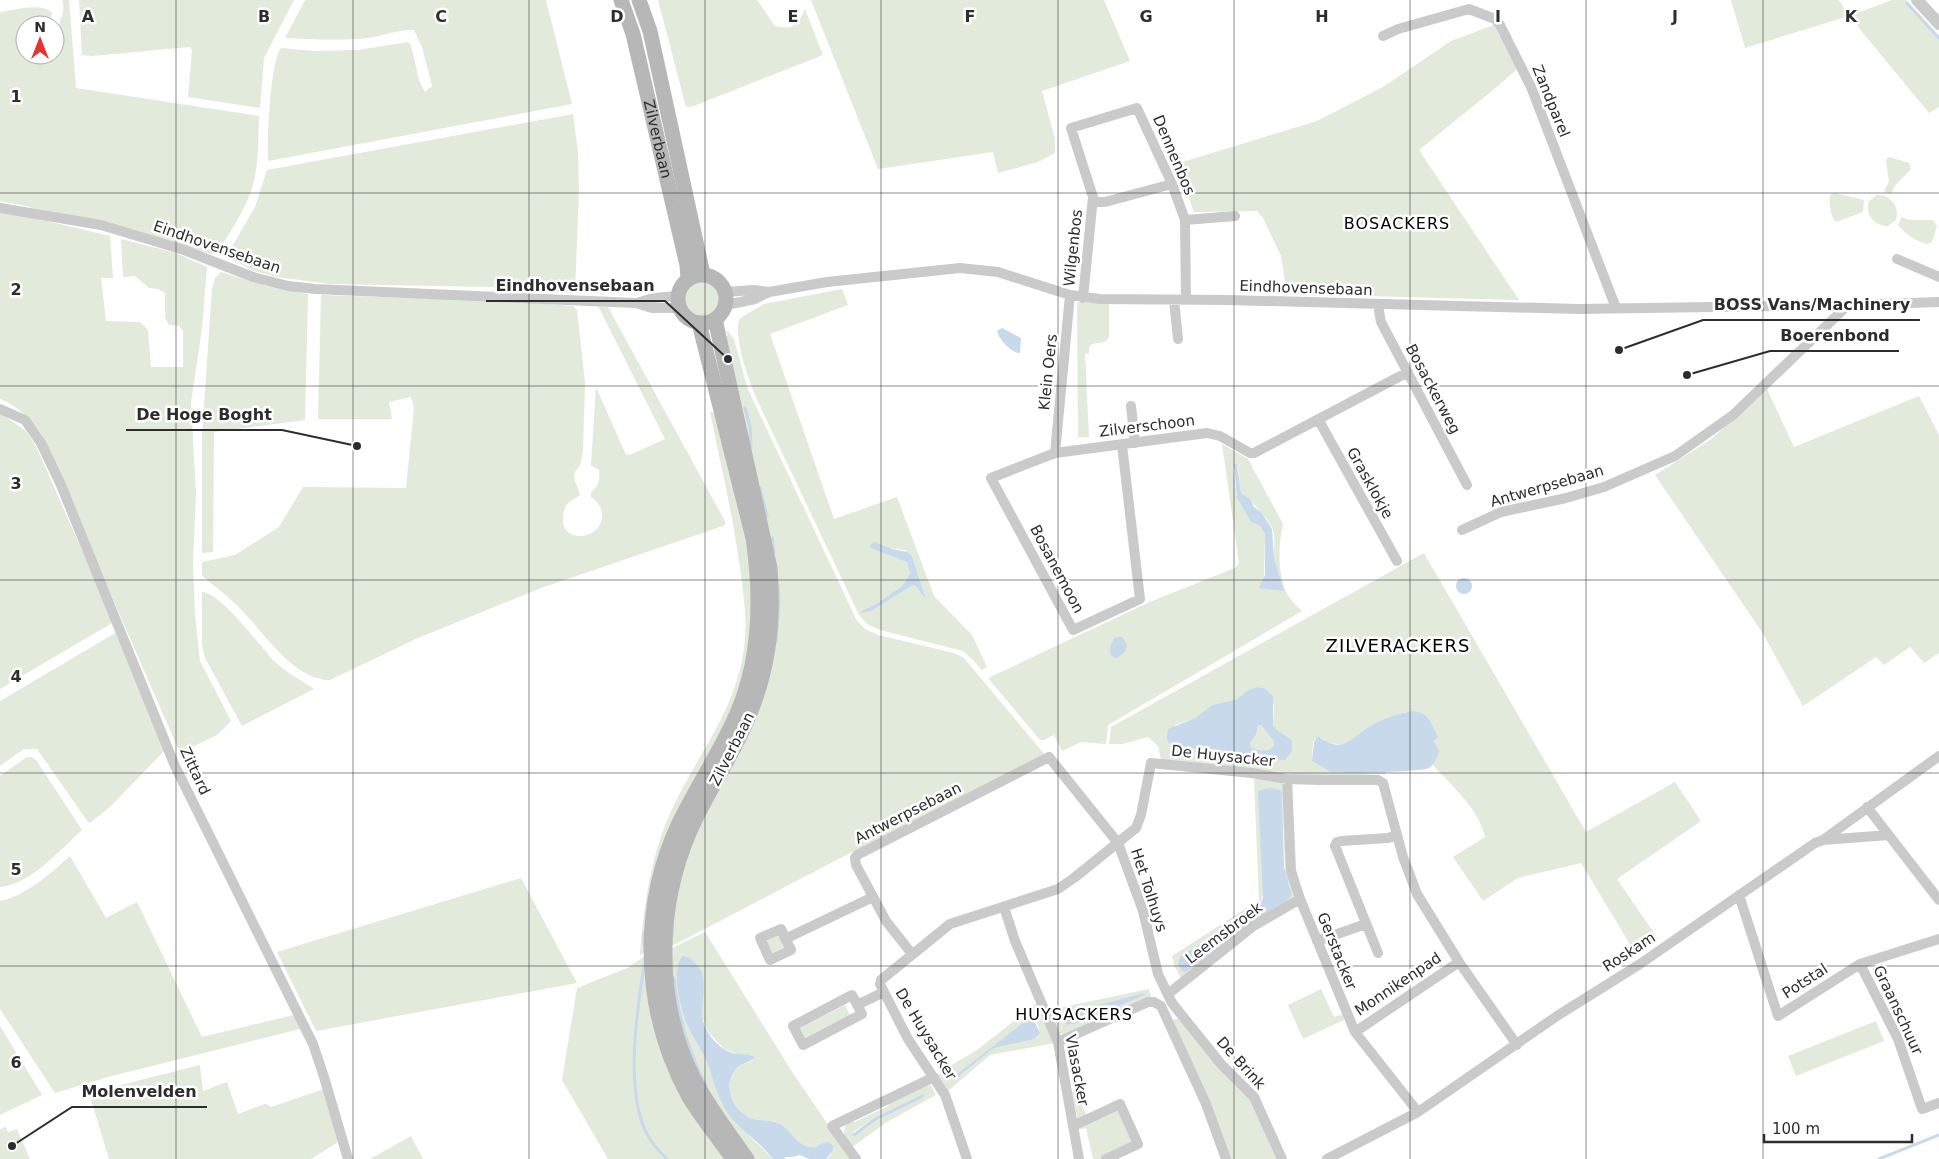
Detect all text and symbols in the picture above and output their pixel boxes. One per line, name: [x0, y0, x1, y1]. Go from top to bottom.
text: A: [82, 7, 95, 26]
text: B: [258, 7, 270, 26]
text: C: [435, 7, 447, 26]
text: D: [610, 7, 624, 26]
text: E: [788, 7, 798, 26]
text: F: [965, 7, 975, 26]
text: G: [1139, 7, 1153, 26]
text: H: [1315, 7, 1329, 26]
text: I: [1495, 7, 1501, 26]
text: J: [1671, 7, 1678, 26]
text: K: [1845, 7, 1858, 26]
north arrow: [15, 15, 65, 65]
text: N: [34, 19, 46, 35]
street label: Zandparel: [1528, 62, 1574, 140]
text: 1: [10, 87, 22, 106]
street label: Zilverbaan: [640, 98, 675, 180]
street label: Dennenbos: [1149, 112, 1199, 198]
street label: Wilgenbos: [1060, 208, 1086, 288]
district label: BOSACKERS: [1344, 214, 1450, 233]
street label: Eindhovensebaan: [151, 217, 283, 277]
callout: Eindhovensebaan: [486, 270, 665, 301]
text: Eindhovensebaan: [495, 276, 655, 295]
street label: Eindhovensebaan: [1239, 277, 1373, 299]
text: 2: [10, 280, 22, 299]
callout: BOSS Vans/Machinery: [1703, 289, 1920, 320]
text: BOSS Vans/Machinery: [1714, 295, 1911, 314]
callout: Boerenbond: [1770, 320, 1899, 351]
text: Boerenbond: [1780, 326, 1890, 345]
street label: Klein Oers: [1035, 333, 1061, 411]
street label: Bosackerweg: [1402, 341, 1464, 437]
callout: De Hoge Boght: [126, 399, 282, 430]
text: De Hoge Boght: [136, 405, 272, 424]
street label: Zilverschoon: [1098, 411, 1196, 441]
street label: Grasklokje: [1343, 444, 1397, 522]
street label: Antwerpsebaan: [1488, 461, 1606, 511]
text: 3: [10, 474, 22, 493]
street label: Bosanemoon: [1026, 522, 1088, 616]
district label: ZILVERACKERS: [1326, 635, 1470, 656]
text: 4: [10, 667, 22, 686]
street label: Zilverbaan: [706, 709, 758, 789]
street label: De Huysacker: [1170, 742, 1276, 770]
street label: Zittard: [176, 744, 214, 798]
street label: Antwerpsebaan: [852, 778, 964, 848]
street label: Het Tolhuys: [1127, 846, 1171, 934]
text: 5: [10, 860, 22, 879]
street label: Leemsbroek: [1182, 898, 1266, 968]
street label: Gerstacker: [1313, 910, 1361, 993]
street label: Roskam: [1599, 928, 1659, 976]
street label: Monnikenpad: [1351, 948, 1445, 1020]
street label: Potstal: [1779, 960, 1831, 1002]
street label: Graanschuur: [1869, 962, 1927, 1058]
street label: De Huysacker: [891, 985, 961, 1084]
district label: HUYSACKERS: [1015, 1005, 1133, 1024]
street label: Vlasacker: [1061, 1033, 1093, 1108]
street label: De Brink: [1213, 1033, 1269, 1093]
text: 6: [10, 1053, 22, 1072]
callout: Molenvelden: [72, 1076, 207, 1107]
text: Molenvelden: [81, 1082, 197, 1101]
scale bar: [1764, 1112, 1912, 1144]
text: 100 m: [1772, 1120, 1820, 1138]

